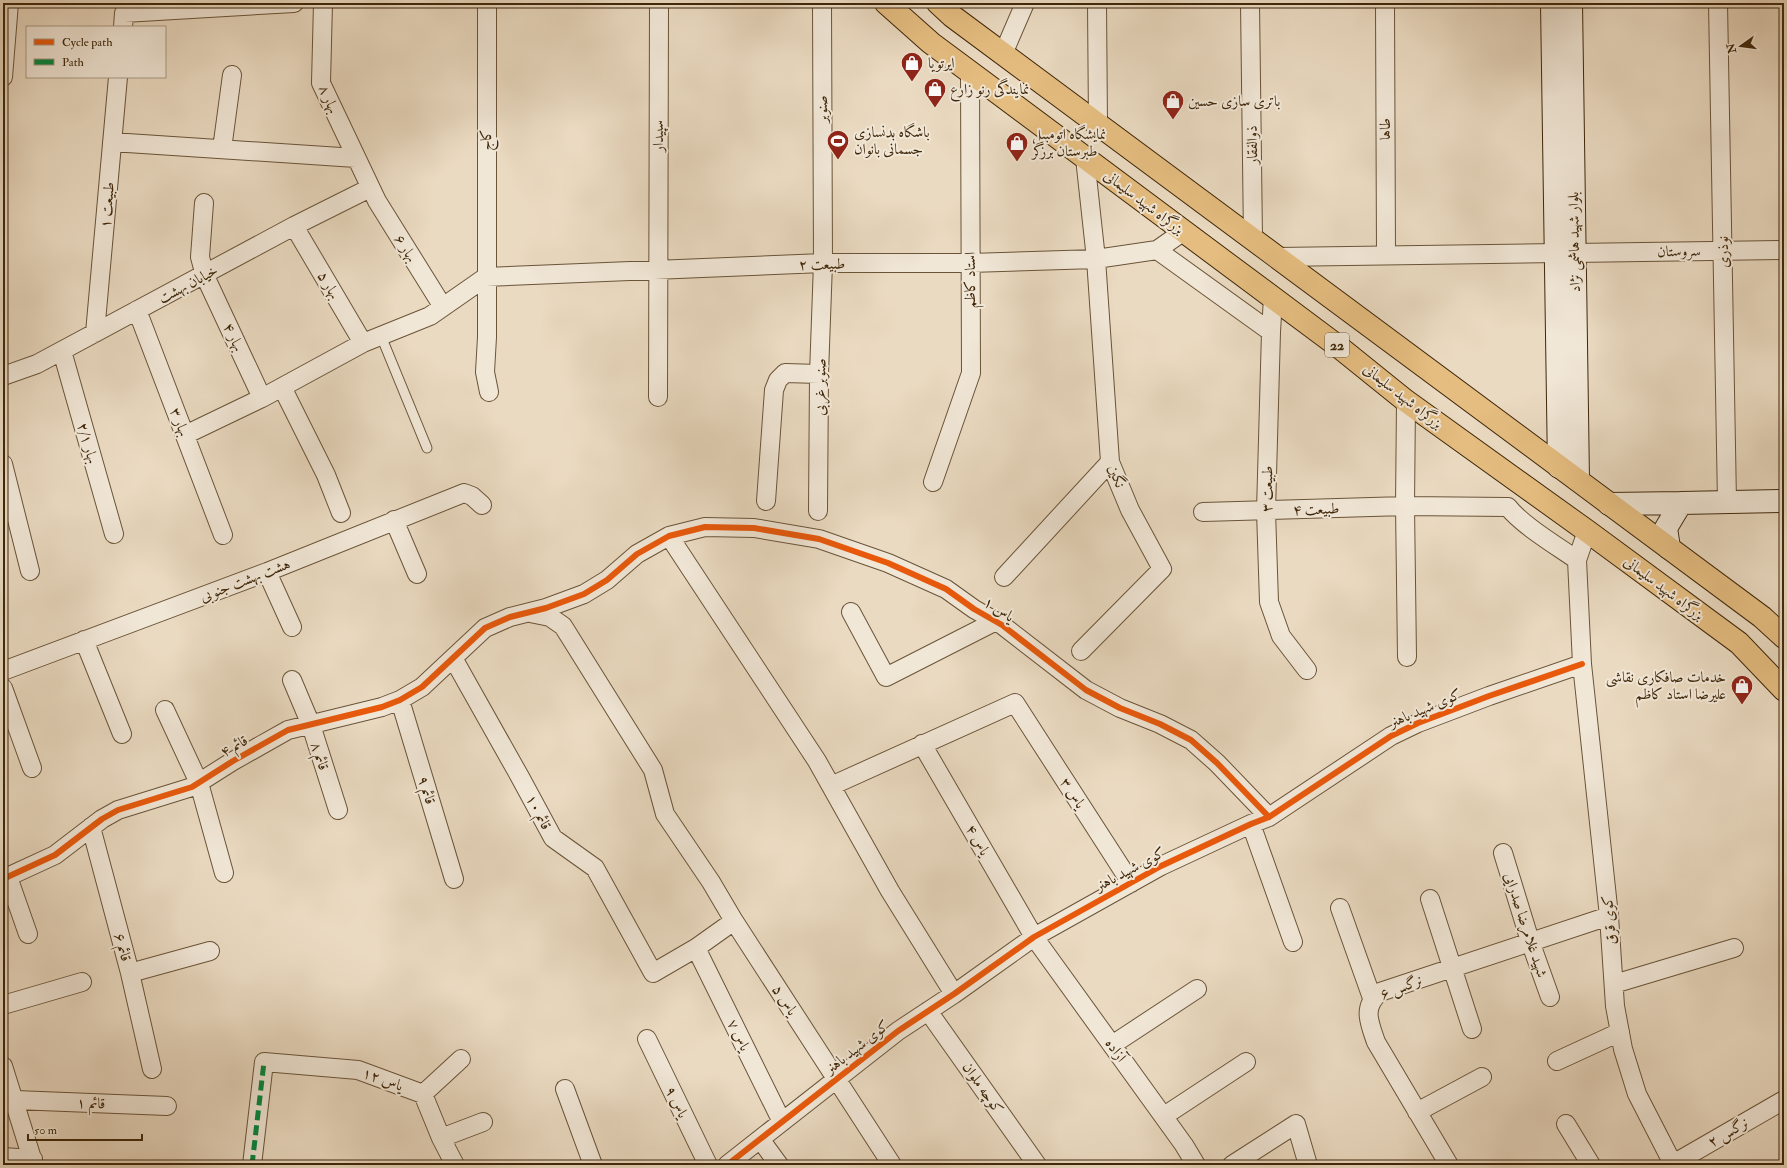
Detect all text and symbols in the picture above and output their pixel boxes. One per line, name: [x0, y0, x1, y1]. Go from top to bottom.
legend: [26, 26, 166, 78]
north arrow: [1721, 26, 1761, 66]
text: Cycle path: [62, 35, 113, 50]
text: N: [1724, 41, 1740, 56]
shop icon: ایرتویا: [899, 50, 925, 83]
place label: ایرتویا: [928, 54, 955, 73]
text: Path: [62, 55, 85, 70]
shop icon: نمایندگی رنو زارع: [922, 76, 948, 109]
place label: نمایندگی رنو زارع: [950, 77, 1029, 102]
street label: بهار ۸: [314, 82, 343, 116]
shop icon: باتری سازی حسین: [1160, 88, 1186, 121]
place label: باتری سازی حسین: [1188, 92, 1280, 111]
street label: صنوبر: [813, 95, 832, 125]
street label: طاها: [1376, 118, 1395, 140]
street label: سپیدار: [649, 120, 669, 154]
place label: باشگاه بدنسازی جسمانی بانوان: [854, 122, 930, 159]
place label: نمایشگاه اتومبیل طبرستان برزگر: [1030, 124, 1106, 161]
street label: ذوالفقار: [1243, 125, 1262, 167]
sports icon: باشگاه بدنسازی جسمانی بانوان: [825, 128, 851, 161]
street label: کاج: [477, 129, 499, 151]
shop icon: نمایشگاه اتومبیل طبرستان برزگر: [1004, 130, 1030, 163]
street label: بزرگراه شهید سلیمانی: [1100, 165, 1189, 239]
street label: طبیعت ۱: [96, 181, 119, 229]
street label: بلوار شهید هاشمی نژاد: [1564, 191, 1586, 292]
street label: بهار ۶: [390, 231, 421, 266]
street label: نوذری: [1714, 236, 1733, 268]
street label: سروستان: [1657, 242, 1701, 261]
street label: استاد کاظم: [961, 252, 984, 308]
street label: طبیعت ۲: [799, 255, 845, 274]
street label: خیابان بهشت: [155, 261, 221, 308]
street label: بهار ۵: [313, 268, 344, 303]
street label: بهار ۴: [219, 320, 248, 355]
road number: 22: [1325, 333, 1349, 357]
street label: صنوبر غربی: [811, 358, 831, 416]
street label: بزرگراه شهید سلیمانی: [1359, 359, 1447, 434]
street label: بهار ۳: [165, 405, 194, 439]
street label: بهار ۲/۱: [73, 420, 102, 466]
street label: نگین: [1104, 462, 1131, 490]
street label: طبیعت ٣: [1258, 466, 1277, 512]
street label: طبیعت ۴: [1292, 499, 1340, 520]
street label: بزرگراه شهید سلیمانی: [1620, 551, 1709, 625]
street label: هشت بهشت جنوبی: [197, 554, 294, 607]
street label: یاس ۱: [980, 592, 1019, 627]
place label: خدمات صافکاری نقاشی علیرضا استاد کاظم: [1606, 668, 1726, 708]
shop icon: خدمات صافکاری نقاشی علیرضا استاد کاظم: [1729, 673, 1755, 706]
street label: کوی شهید باهنر: [1384, 685, 1464, 733]
street label: قائم ۴: [217, 731, 253, 764]
street label: قائم ۸: [303, 740, 333, 774]
street label: قائم ۹: [410, 774, 440, 808]
street label: یاس ۳: [1056, 774, 1090, 813]
street label: قائم ۱۰: [519, 791, 556, 835]
street label: یاس ۴: [961, 821, 995, 860]
street label: کوی شهید باهنر: [1090, 843, 1169, 897]
street label: شهید غلامرضا صدرایی: [1499, 870, 1551, 980]
street label: کوی قرق: [1598, 894, 1621, 945]
street label: قائم ۶: [107, 931, 135, 964]
street label: نرگس ۶: [1377, 971, 1425, 1004]
street label: یاس ۵: [768, 981, 802, 1020]
street label: یاس ۷: [723, 1016, 755, 1055]
street label: کوی شهید باهنر: [820, 1016, 893, 1080]
street label: آزاده: [1101, 1035, 1132, 1067]
street label: کوچه ملوان: [957, 1059, 1007, 1119]
street label: یاس ۱۲: [360, 1063, 407, 1096]
street label: یاس ۹: [661, 1083, 693, 1122]
street label: قائم ۱: [76, 1094, 106, 1116]
street label: نرگس ۲: [1704, 1113, 1752, 1152]
scale bar: [28, 1116, 142, 1142]
text: 50 m: [34, 1123, 58, 1138]

